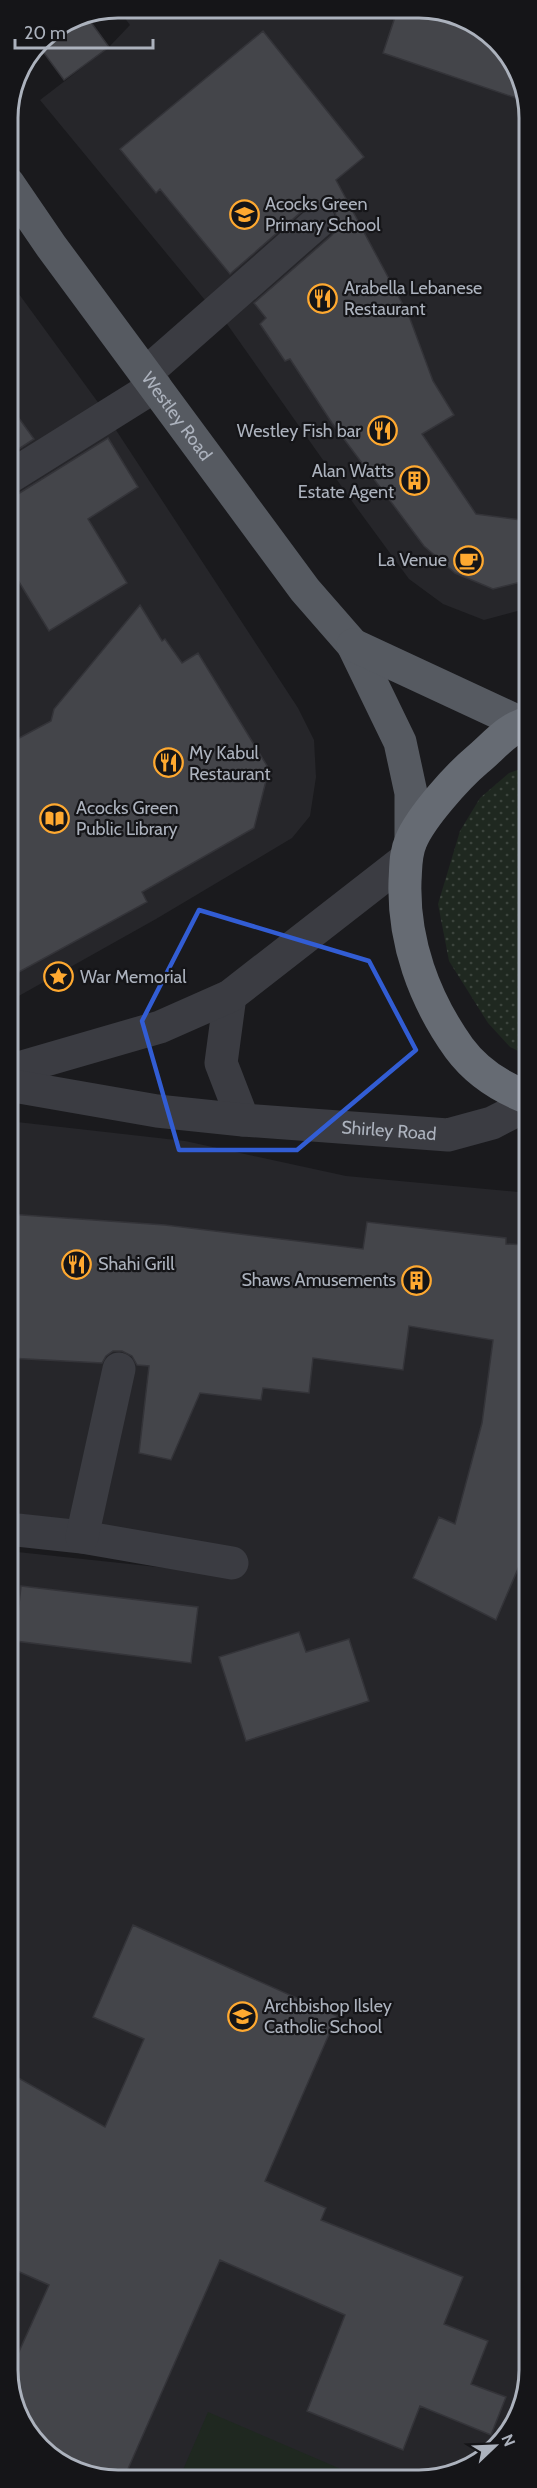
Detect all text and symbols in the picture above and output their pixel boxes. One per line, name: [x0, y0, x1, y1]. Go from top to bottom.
scale bar: [15, 12, 153, 50]
text: 20 m: [24, 22, 66, 44]
place label: Acocks Green Primary School: [265, 193, 381, 236]
school or university icon: Acocks Green Primary School: [228, 198, 260, 230]
place label: Arabella Lebanese Restaurant: [344, 277, 482, 320]
restaurant icon: Arabella Lebanese Restaurant: [307, 282, 339, 314]
street label: Westley Road: [137, 368, 217, 465]
restaurant icon: Westley Fish bar: [366, 415, 398, 447]
place label: Westley Fish bar: [237, 420, 361, 442]
place label: Alan Watts Estate Agent: [298, 460, 394, 503]
building icon: Alan Watts Estate Agent: [399, 465, 431, 497]
cafe icon: La Venue: [452, 544, 484, 576]
place label: La Venue: [377, 549, 447, 571]
place label: My Kabul Restaurant: [189, 742, 271, 785]
restaurant icon: My Kabul Restaurant: [152, 747, 184, 779]
place label: Acocks Green Public Library: [76, 797, 179, 840]
library icon: Acocks Green Public Library: [39, 802, 71, 834]
place icon: War Memorial: [43, 961, 75, 993]
place label: War Memorial: [80, 966, 187, 988]
street label: Shirley Road: [341, 1116, 437, 1145]
restaurant icon: Shahi Grill: [61, 1248, 93, 1280]
place label: Shahi Grill: [98, 1253, 175, 1275]
building icon: Shaws Amusements: [401, 1264, 433, 1296]
place label: Shaws Amusements: [241, 1269, 396, 1291]
place label: Archbishop Ilsley Catholic School: [264, 1995, 392, 2038]
school or university icon: Archbishop Ilsley Catholic School: [227, 2000, 259, 2032]
north arrow: [465, 2416, 525, 2476]
text: N: [497, 2431, 519, 2449]

